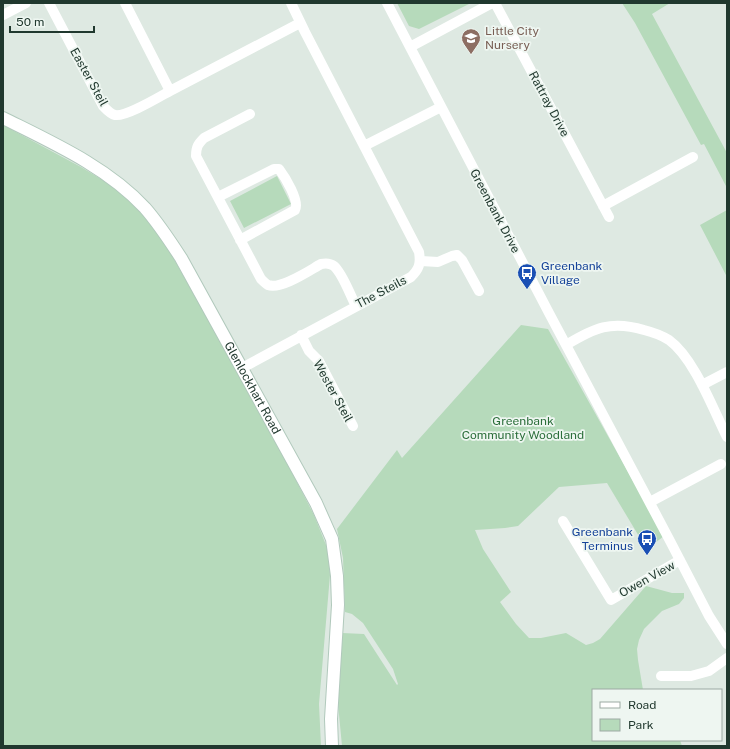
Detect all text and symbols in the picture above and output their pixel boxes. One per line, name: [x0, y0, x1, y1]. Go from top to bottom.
scale bar: [10, 8, 94, 34]
text: 50 m: [16, 15, 44, 29]
place label: Little City Nursery: [485, 24, 540, 52]
school or university icon: Little City Nursery: [460, 27, 482, 55]
street label: Easter Steil: [67, 45, 111, 109]
street label: Rattray Drive: [526, 69, 572, 139]
street label: Greenbank Drive: [467, 167, 523, 255]
place label: Greenbank Village: [541, 259, 603, 287]
bus stop icon: Greenbank Village: [516, 262, 538, 290]
street label: The Steils: [353, 273, 409, 311]
street label: Glenlockhart Road: [221, 339, 284, 436]
street label: Wester Steil: [310, 358, 356, 425]
park label: Greenbank Community Woodland: [462, 414, 584, 442]
place label: Greenbank Terminus: [572, 525, 633, 553]
bus stop icon: Greenbank Terminus: [636, 528, 658, 556]
street label: Owen View: [617, 558, 678, 600]
legend: [592, 689, 722, 741]
text: Road: [628, 698, 656, 712]
text: Park: [628, 718, 654, 732]

